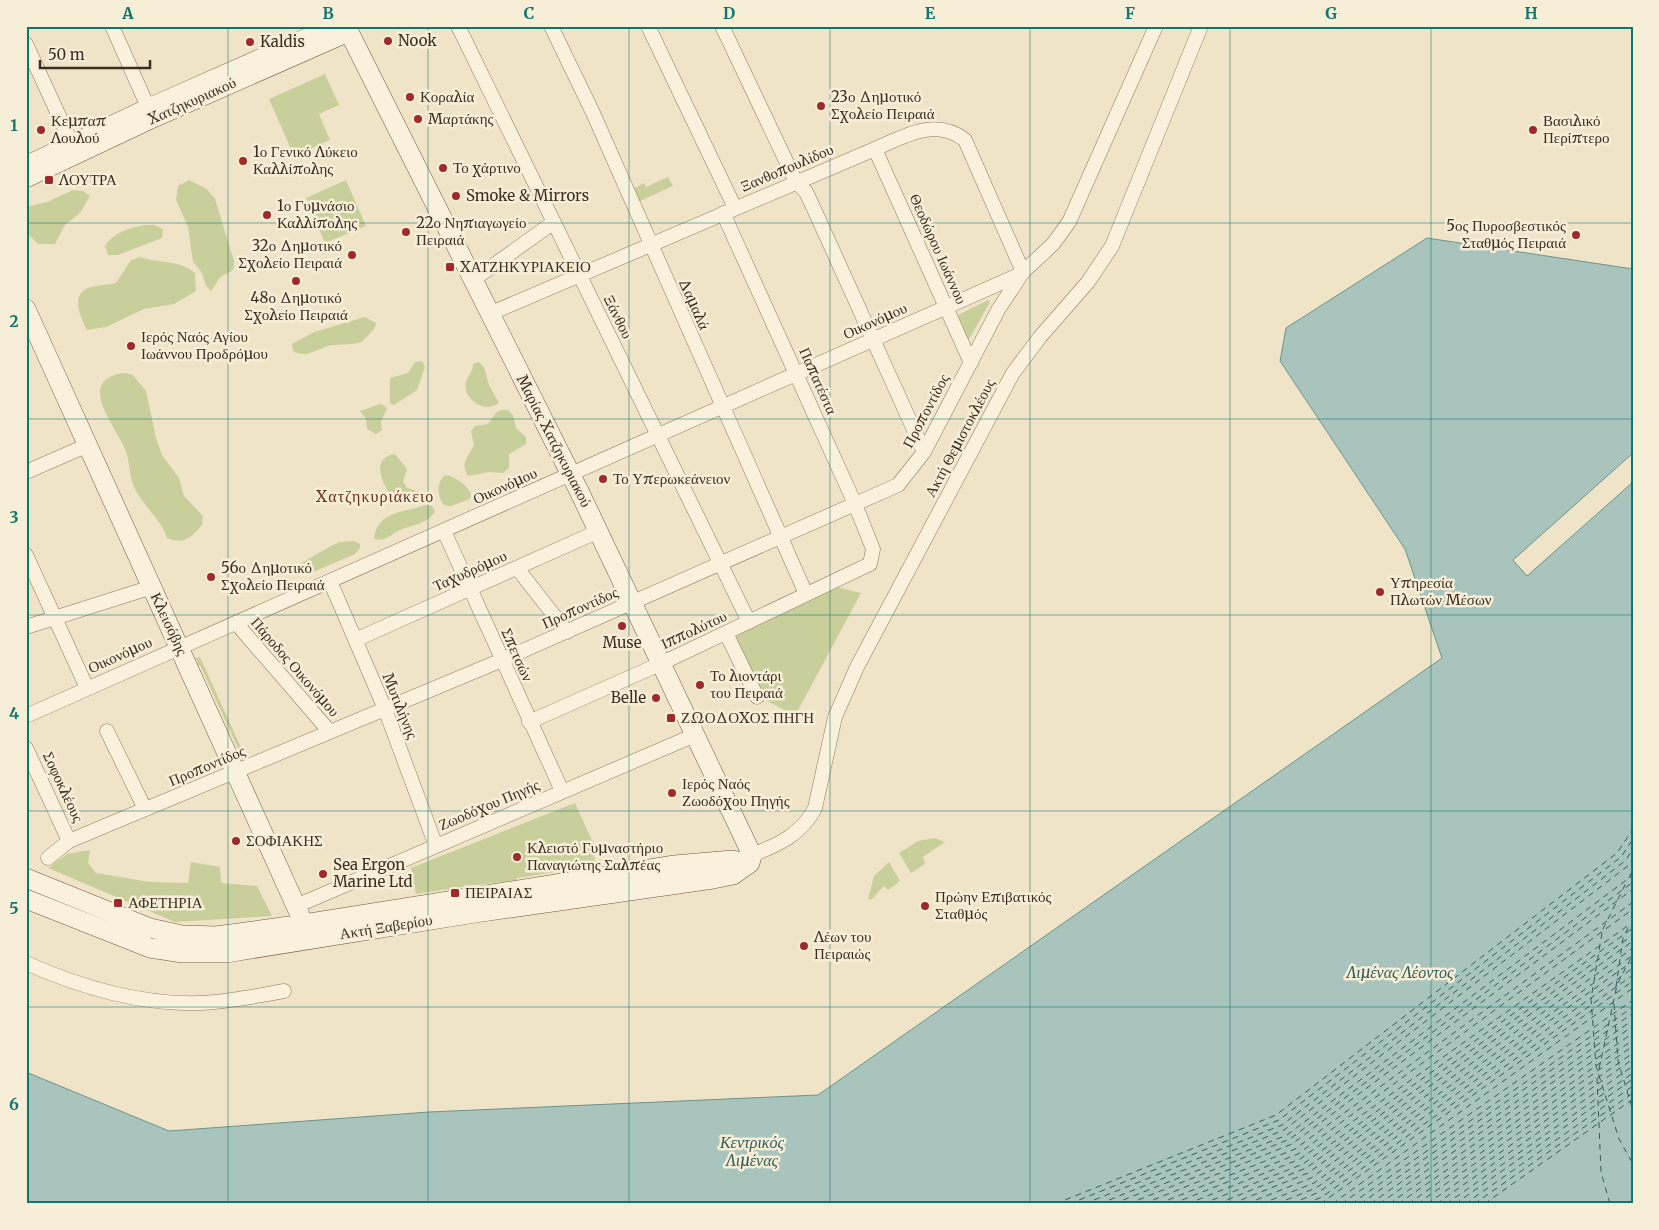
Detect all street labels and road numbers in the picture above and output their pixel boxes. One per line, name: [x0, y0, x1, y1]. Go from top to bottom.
street label: Χατζηκυριακού: [145, 73, 239, 128]
street label: Ξανθοπουλίδου: [737, 139, 836, 196]
street label: Θεοδώρου Ιωάννου: [906, 191, 971, 307]
street label: Δαμαλά: [675, 275, 714, 333]
street label: Ξάνθου: [600, 292, 637, 342]
street label: Οικονόμου: [840, 298, 910, 343]
street label: Παπατέστα: [795, 344, 842, 417]
street label: Προποντίδος: [898, 370, 953, 451]
street label: Μαρίας Χατζηκυριακού: [513, 371, 596, 510]
street label: Ακτή Θεμιστοκλέους: [920, 375, 999, 500]
street label: Οικονόμου: [470, 463, 540, 508]
street label: Ταχυδρόμου: [430, 546, 510, 595]
street label: Προποντίδος: [539, 582, 621, 633]
street label: Κλεισόβης: [147, 589, 192, 658]
street label: Ιππολύτου: [658, 606, 730, 653]
street label: Πάροδος Οικονόμου: [247, 613, 344, 720]
street label: Σπετσών: [497, 625, 538, 685]
street label: Οικονόμου: [85, 632, 155, 677]
street label: Μυτιλήνης: [379, 670, 422, 742]
street label: Προποντίδος: [166, 741, 248, 790]
street label: Σοφοκλέους: [39, 748, 88, 825]
street label: Ζωοδόχου Πηγής: [436, 775, 542, 834]
street label: Ακτή Ξαβερίου: [338, 910, 434, 943]

